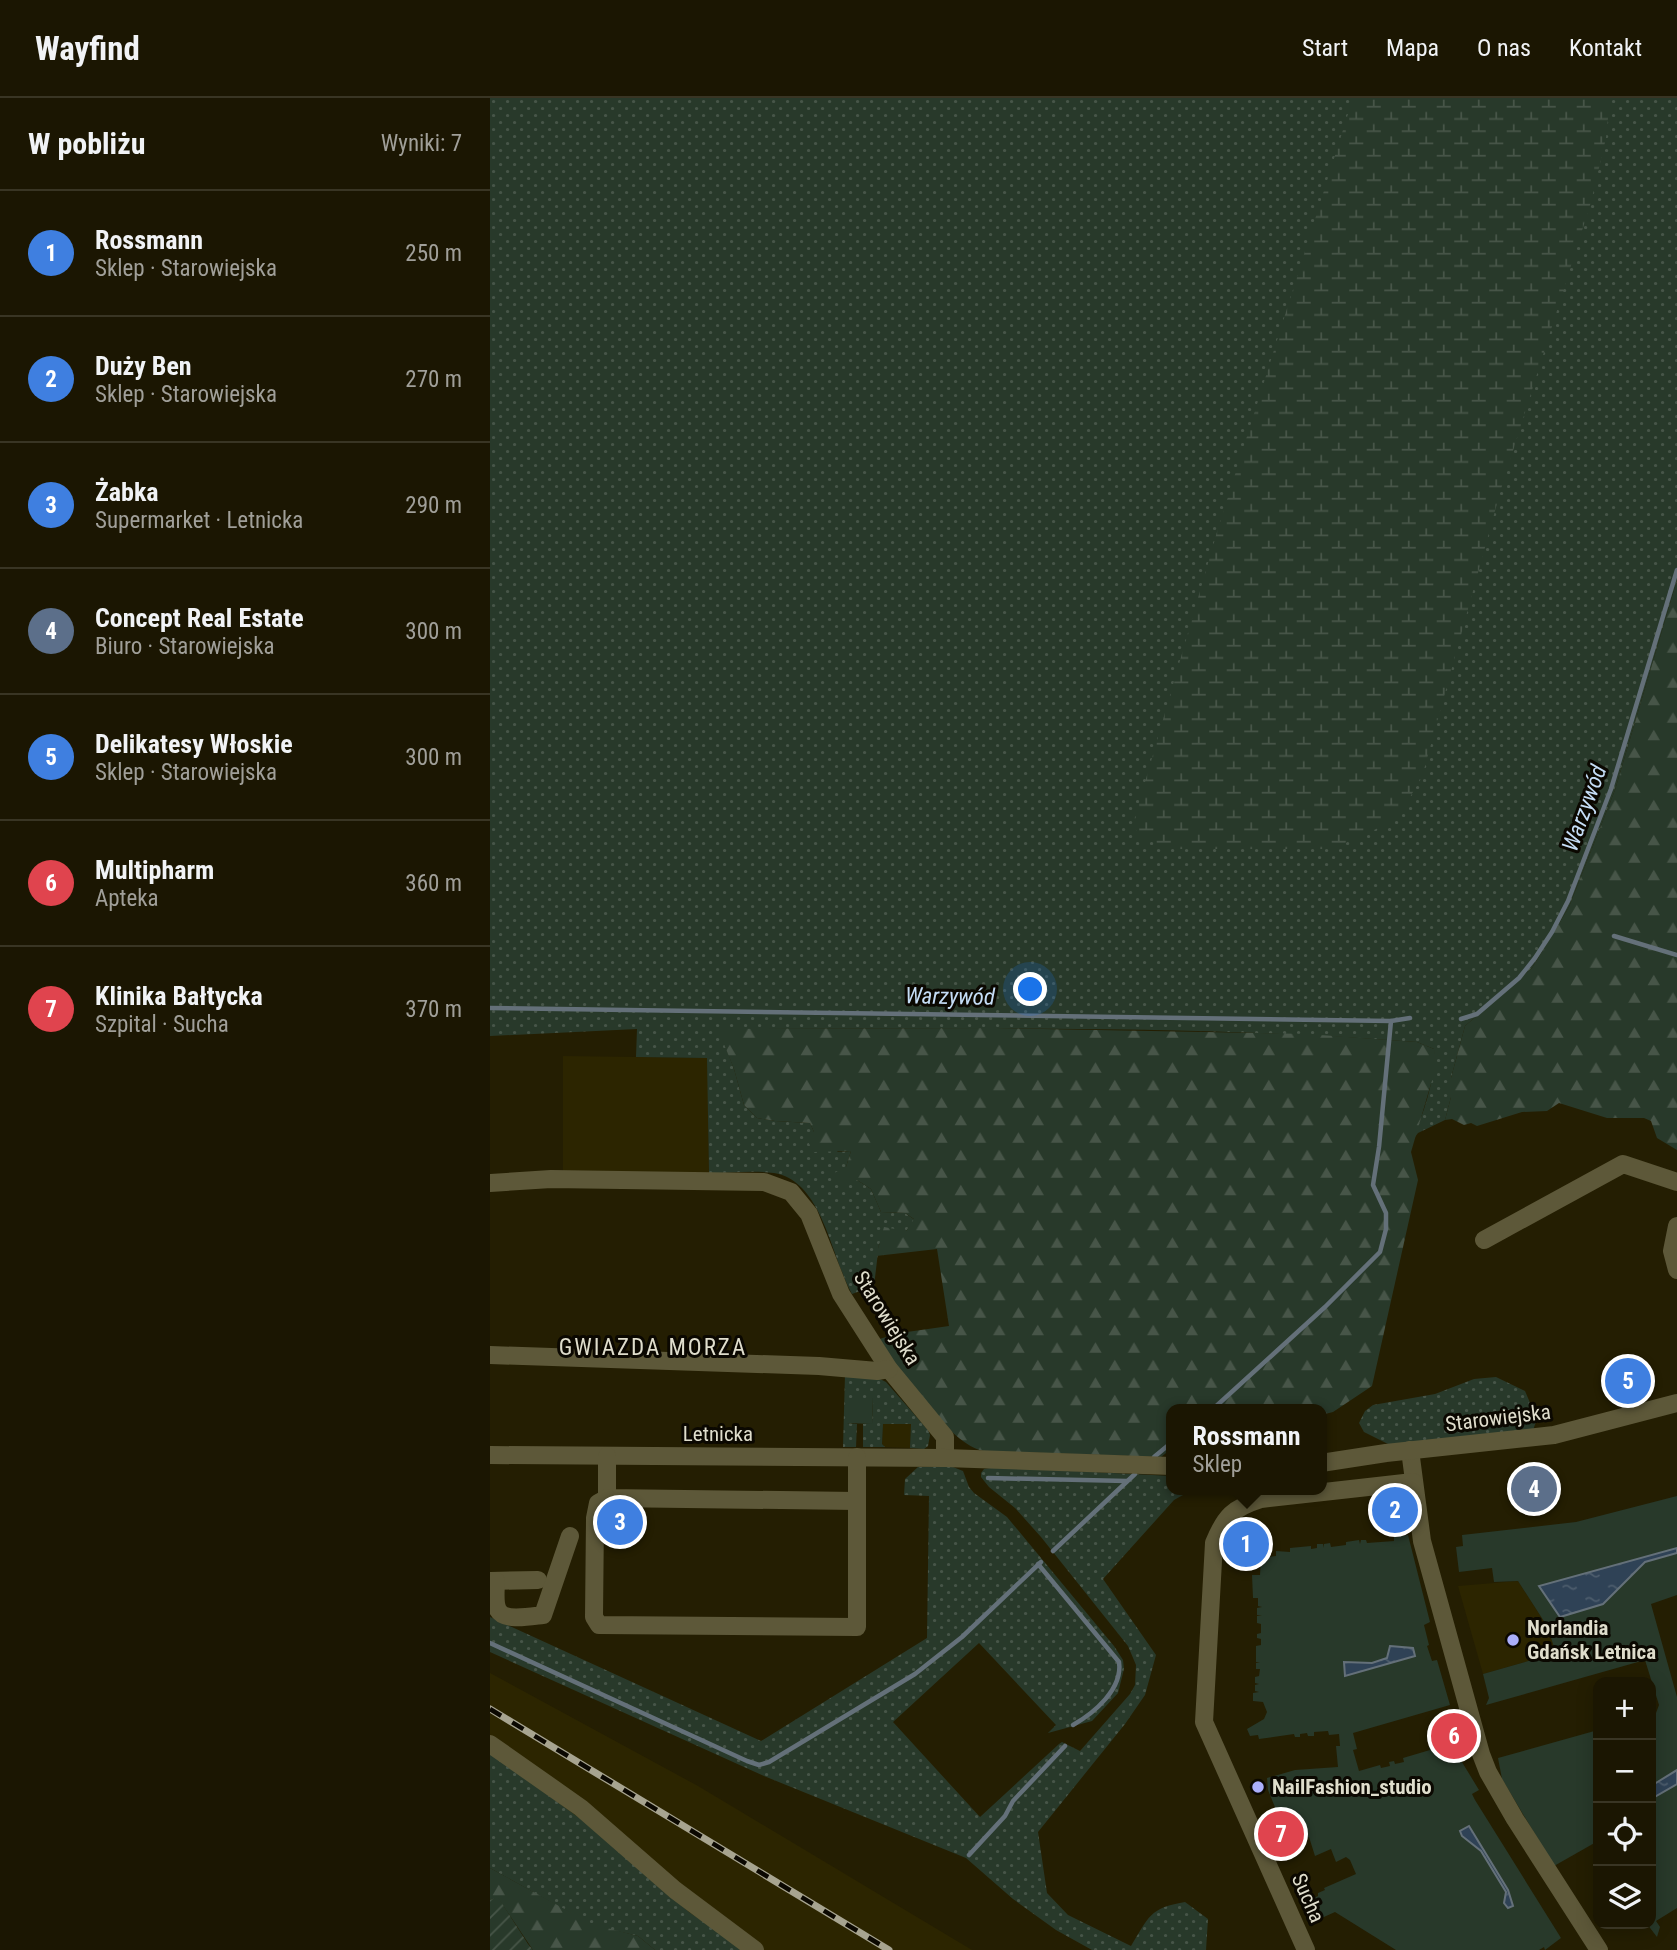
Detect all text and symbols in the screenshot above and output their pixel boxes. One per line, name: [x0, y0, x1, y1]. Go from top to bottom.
text: Wayfind: [35, 29, 140, 68]
text: Start: [1302, 34, 1348, 62]
text: Mapa: [1386, 34, 1439, 62]
text: O nas: [1477, 34, 1531, 62]
text: Kontakt: [1569, 34, 1642, 62]
text: W pobliżu: [28, 126, 145, 161]
text: Wyniki: 7: [381, 130, 462, 157]
text: Rossmann: [95, 225, 203, 255]
text: 1: [45, 240, 57, 267]
text: 250 m: [405, 240, 462, 267]
text: Sklep · Starowiejska: [95, 255, 277, 282]
text: Duży Ben: [95, 351, 192, 381]
text: 2: [45, 366, 57, 393]
text: 270 m: [405, 366, 462, 393]
text: Sklep · Starowiejska: [95, 381, 277, 408]
text: Żabka: [95, 477, 159, 507]
text: 3: [45, 492, 57, 519]
text: 290 m: [405, 492, 462, 519]
text: Supermarket · Letnicka: [95, 507, 303, 534]
text: Concept Real Estate: [95, 603, 304, 633]
text: 4: [45, 618, 57, 645]
text: 300 m: [405, 618, 462, 645]
text: Biuro · Starowiejska: [95, 633, 275, 660]
text: Delikatesy Włoskie: [95, 729, 293, 759]
text: 5: [45, 744, 57, 771]
text: 300 m: [405, 744, 462, 771]
text: Sklep · Starowiejska: [95, 759, 277, 786]
water label: Warzywód: [1556, 760, 1613, 855]
text: Multipharm: [95, 855, 214, 885]
text: 6: [45, 870, 57, 897]
text: 360 m: [405, 870, 462, 897]
text: Apteka: [95, 885, 159, 912]
your location: [1013, 972, 1047, 1006]
text: Klinika Bałtycka: [95, 981, 263, 1011]
water label: Warzywód: [905, 982, 996, 1011]
text: 7: [45, 996, 57, 1023]
text: 370 m: [405, 996, 462, 1023]
text: Szpital · Sucha: [95, 1011, 229, 1038]
street label: Starowiejska: [849, 1267, 925, 1369]
district label: GWIAZDA MORZA: [559, 1334, 747, 1361]
pin: 5: [1605, 1355, 1651, 1407]
street label: Starowiejska: [1444, 1400, 1552, 1436]
popup: [1166, 1404, 1327, 1495]
text: Rossmann: [1192, 1421, 1301, 1451]
street label: Letnicka: [683, 1422, 753, 1446]
text: Sklep: [1192, 1451, 1242, 1478]
pin: 4: [1511, 1463, 1557, 1515]
pin: 2: [1372, 1484, 1418, 1536]
pin: 3: [597, 1496, 643, 1548]
pin: 1: [1223, 1518, 1269, 1570]
place label: Norlandia Gdańsk Letnica: [1527, 1616, 1656, 1664]
marker: Norlandia Gdańsk Letnica: [1505, 1632, 1521, 1648]
map controls: [1593, 1677, 1656, 1929]
button: +: [1593, 1677, 1656, 1740]
pin: 6: [1431, 1710, 1477, 1762]
button: −: [1593, 1740, 1656, 1803]
place label: NailFashion_studio: [1272, 1775, 1432, 1799]
marker: NailFashion_studio: [1250, 1779, 1266, 1795]
button: locate: [1593, 1803, 1656, 1866]
pin: 7: [1258, 1808, 1304, 1860]
button: layers: [1593, 1866, 1656, 1929]
street label: Sucha: [1287, 1870, 1329, 1926]

